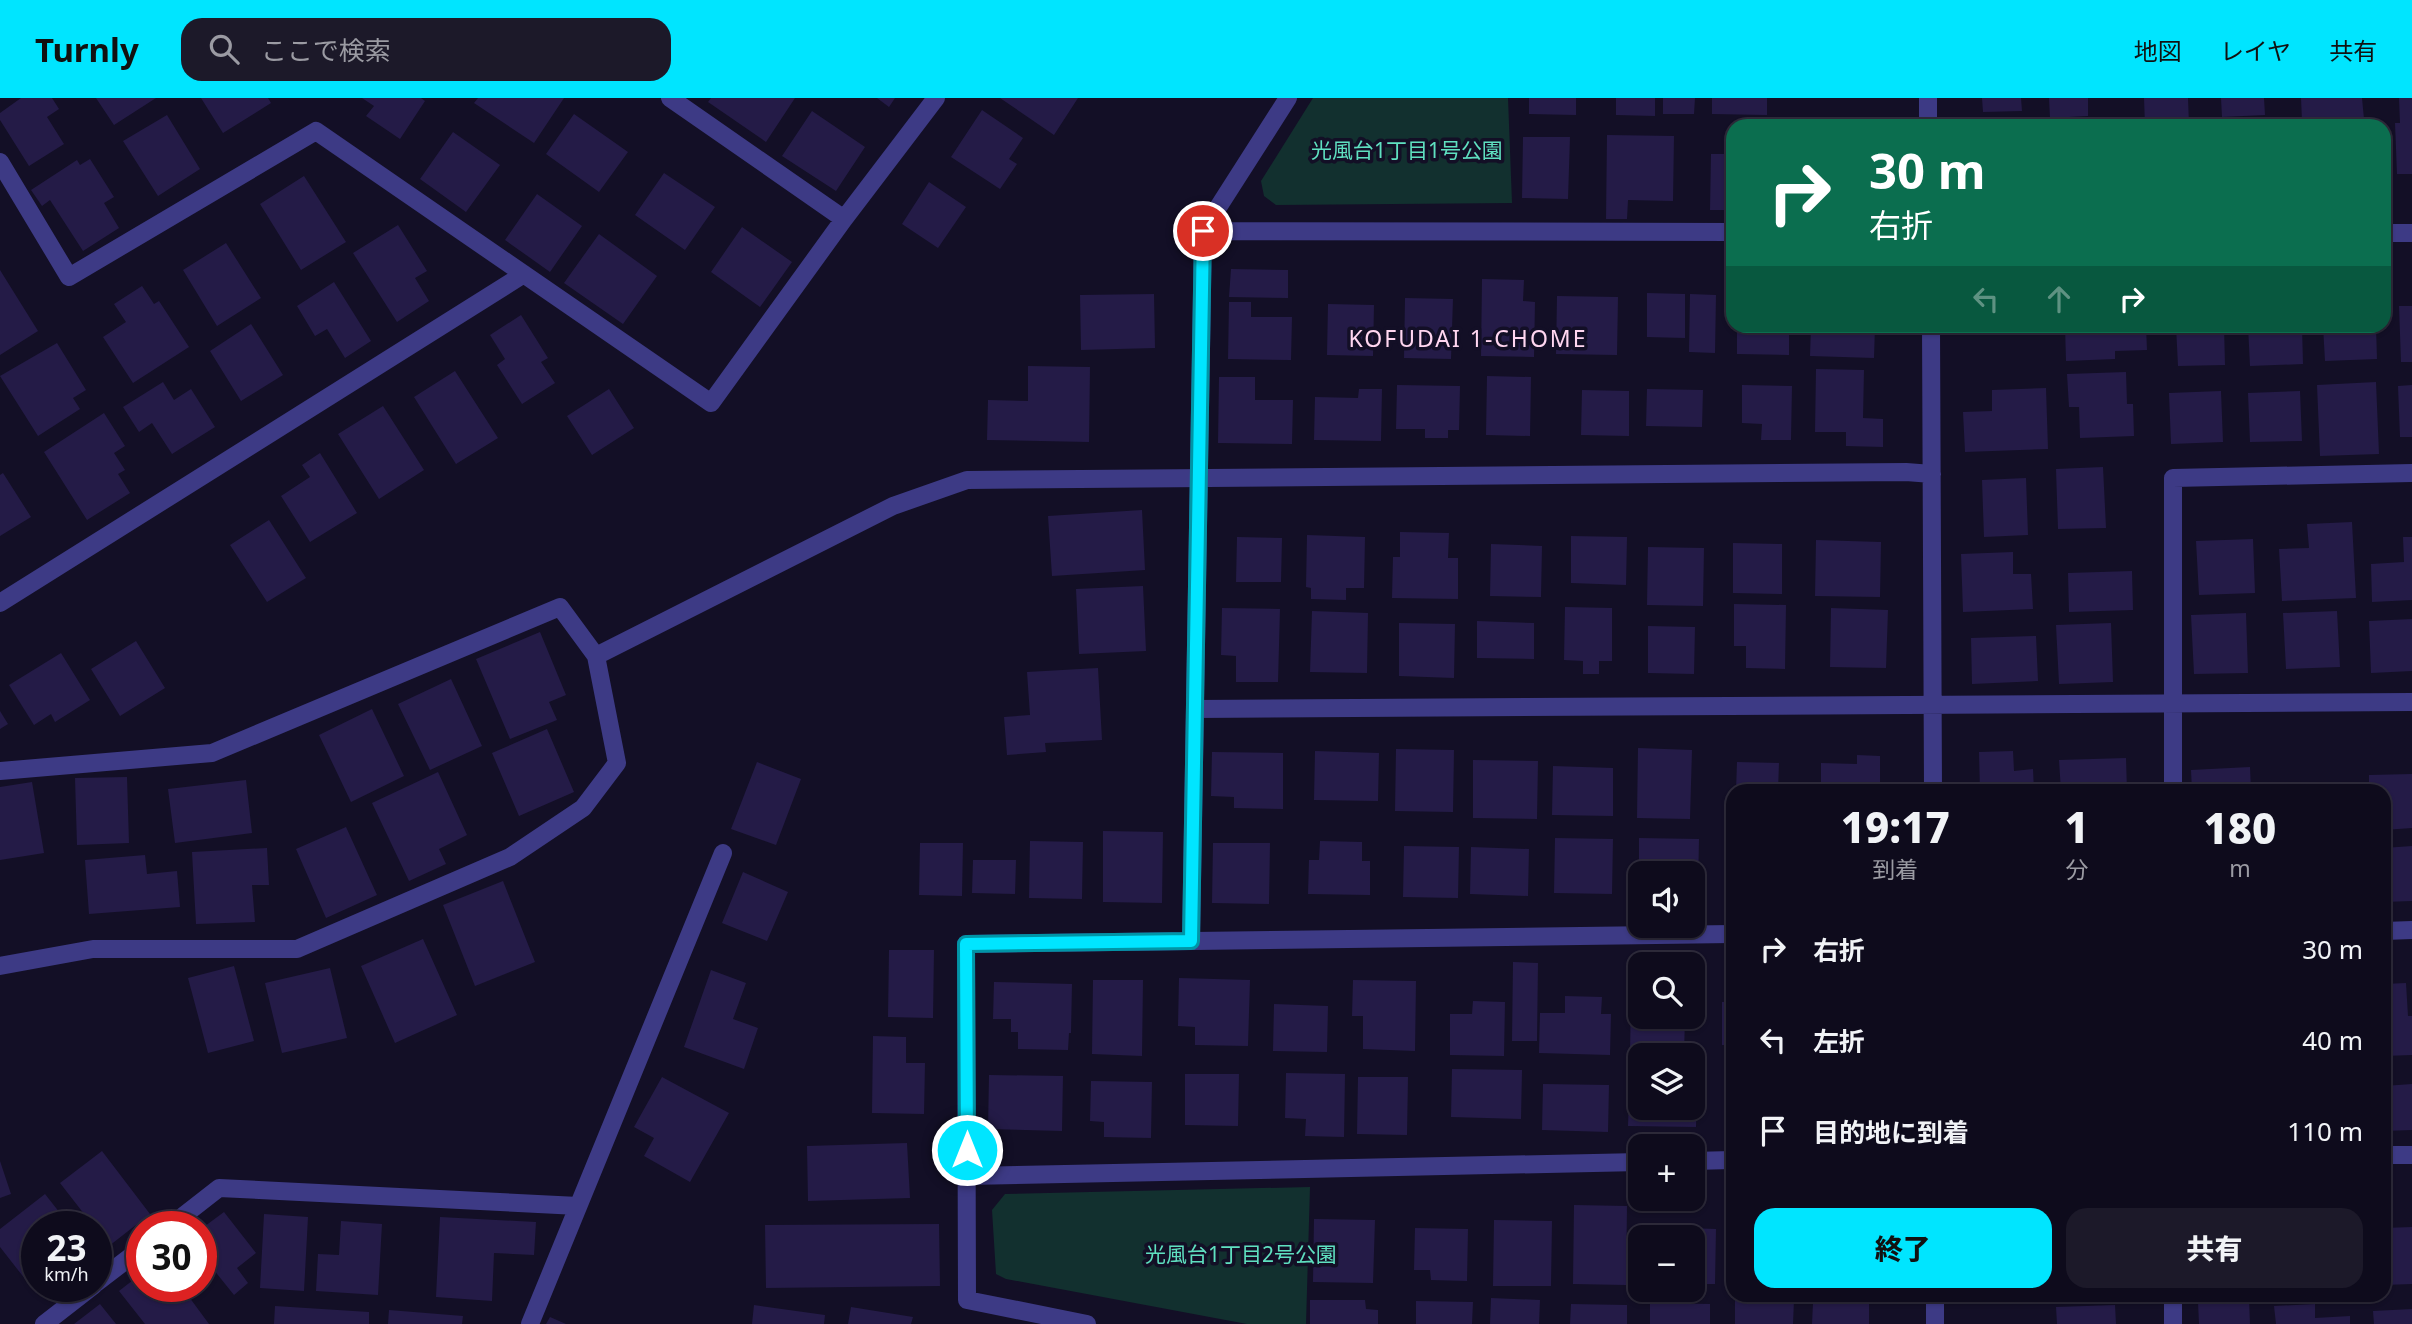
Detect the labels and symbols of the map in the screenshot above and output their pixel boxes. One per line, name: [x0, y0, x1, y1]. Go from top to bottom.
park label: 光風台1丁目1号公園: [1311, 136, 1503, 164]
pin: [1173, 201, 1233, 261]
district label: KOFUDAI 1-CHOME: [1348, 322, 1588, 354]
position arrow: [930, 1113, 1004, 1187]
speed limit sign: 30: [126, 1211, 217, 1302]
park label: 光風台1丁目2号公園: [1145, 1240, 1337, 1268]

